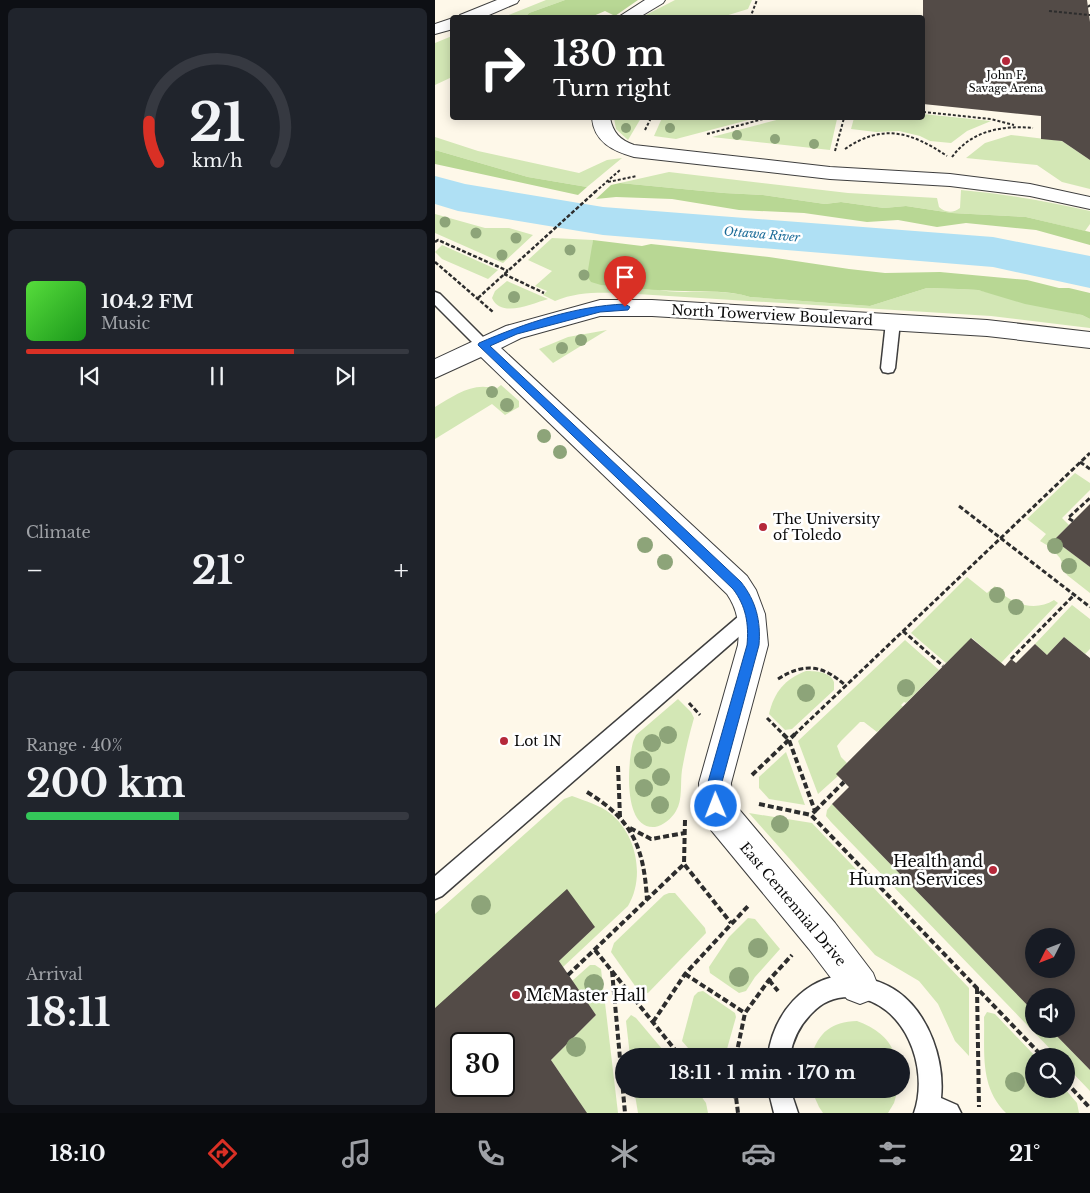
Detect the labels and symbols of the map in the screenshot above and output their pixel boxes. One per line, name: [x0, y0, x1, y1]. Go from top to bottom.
marker: John F. Savage Arena: [1000, 55, 1012, 67]
place label: John F. Savage Arena: [969, 68, 1044, 95]
water label: Ottawa River: [723, 223, 801, 245]
pin: [604, 256, 646, 307]
street label: North Towerview Boulevard: [671, 301, 874, 329]
place label: The University of Toledo: [773, 510, 880, 544]
marker: The University of Toledo: [757, 521, 769, 533]
place label: Lot 1N: [514, 732, 562, 750]
marker: Lot 1N: [498, 735, 510, 747]
position arrow: [689, 779, 741, 831]
street label: East Centennial Drive: [736, 838, 850, 970]
place label: Health and Human Services: [849, 851, 983, 889]
marker: Health and Human Services: [987, 864, 999, 876]
north arrow: [1025, 928, 1075, 978]
place label: McMaster Hall: [526, 985, 646, 1005]
marker: McMaster Hall: [510, 989, 522, 1001]
speed limit sign: 30: [450, 1032, 515, 1097]

